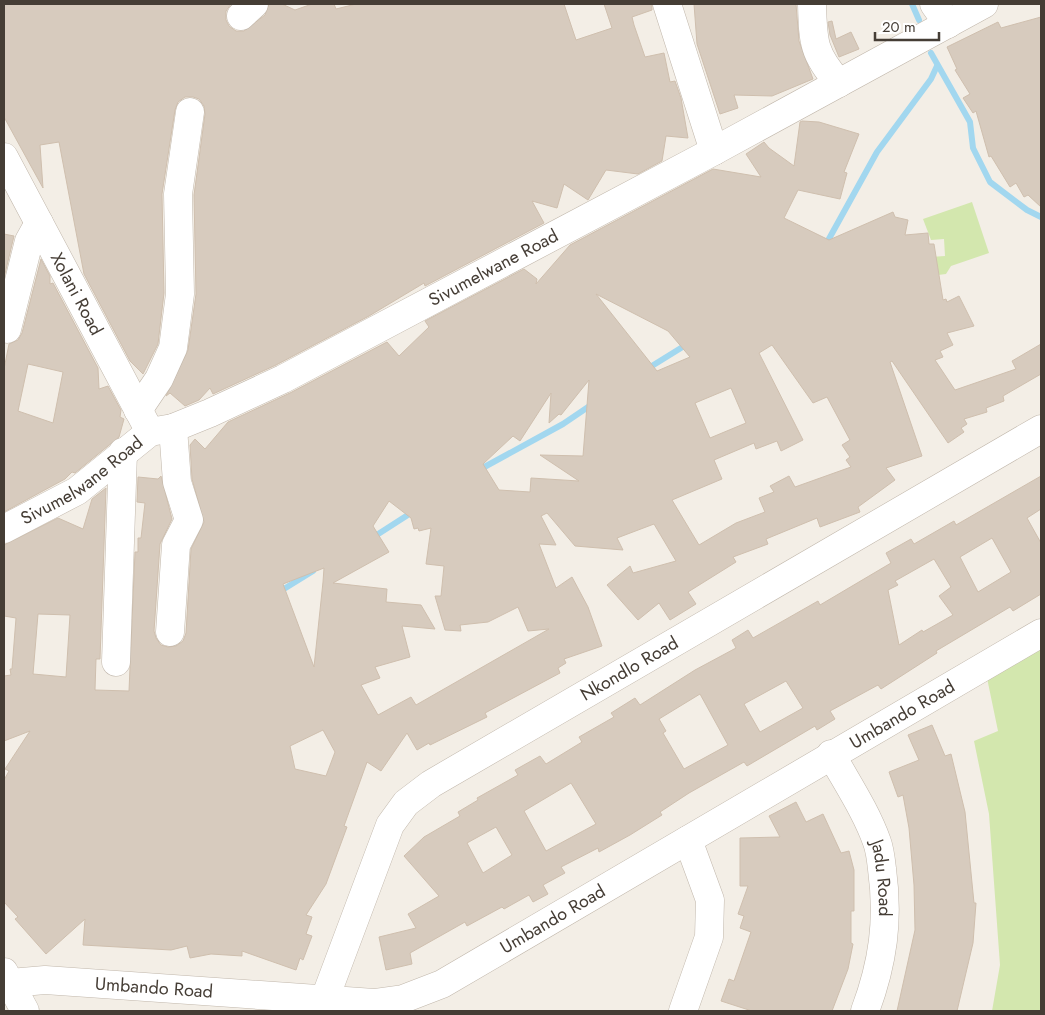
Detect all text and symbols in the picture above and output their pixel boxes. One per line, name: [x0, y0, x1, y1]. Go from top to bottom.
scale bar: [875, 10, 939, 42]
text: 20 m: [882, 16, 916, 38]
street label: Sivumelwane Road: [424, 223, 563, 313]
street label: Xolani Road: [44, 248, 109, 340]
street label: Sivumelwane Road: [16, 430, 148, 531]
street label: Nkondlo Road: [575, 630, 683, 707]
street label: Umbando Road: [845, 673, 960, 755]
street label: Jadu Road: [863, 834, 898, 917]
street label: Umbando Road: [495, 878, 610, 960]
street label: Umbando Road: [94, 971, 214, 1005]

